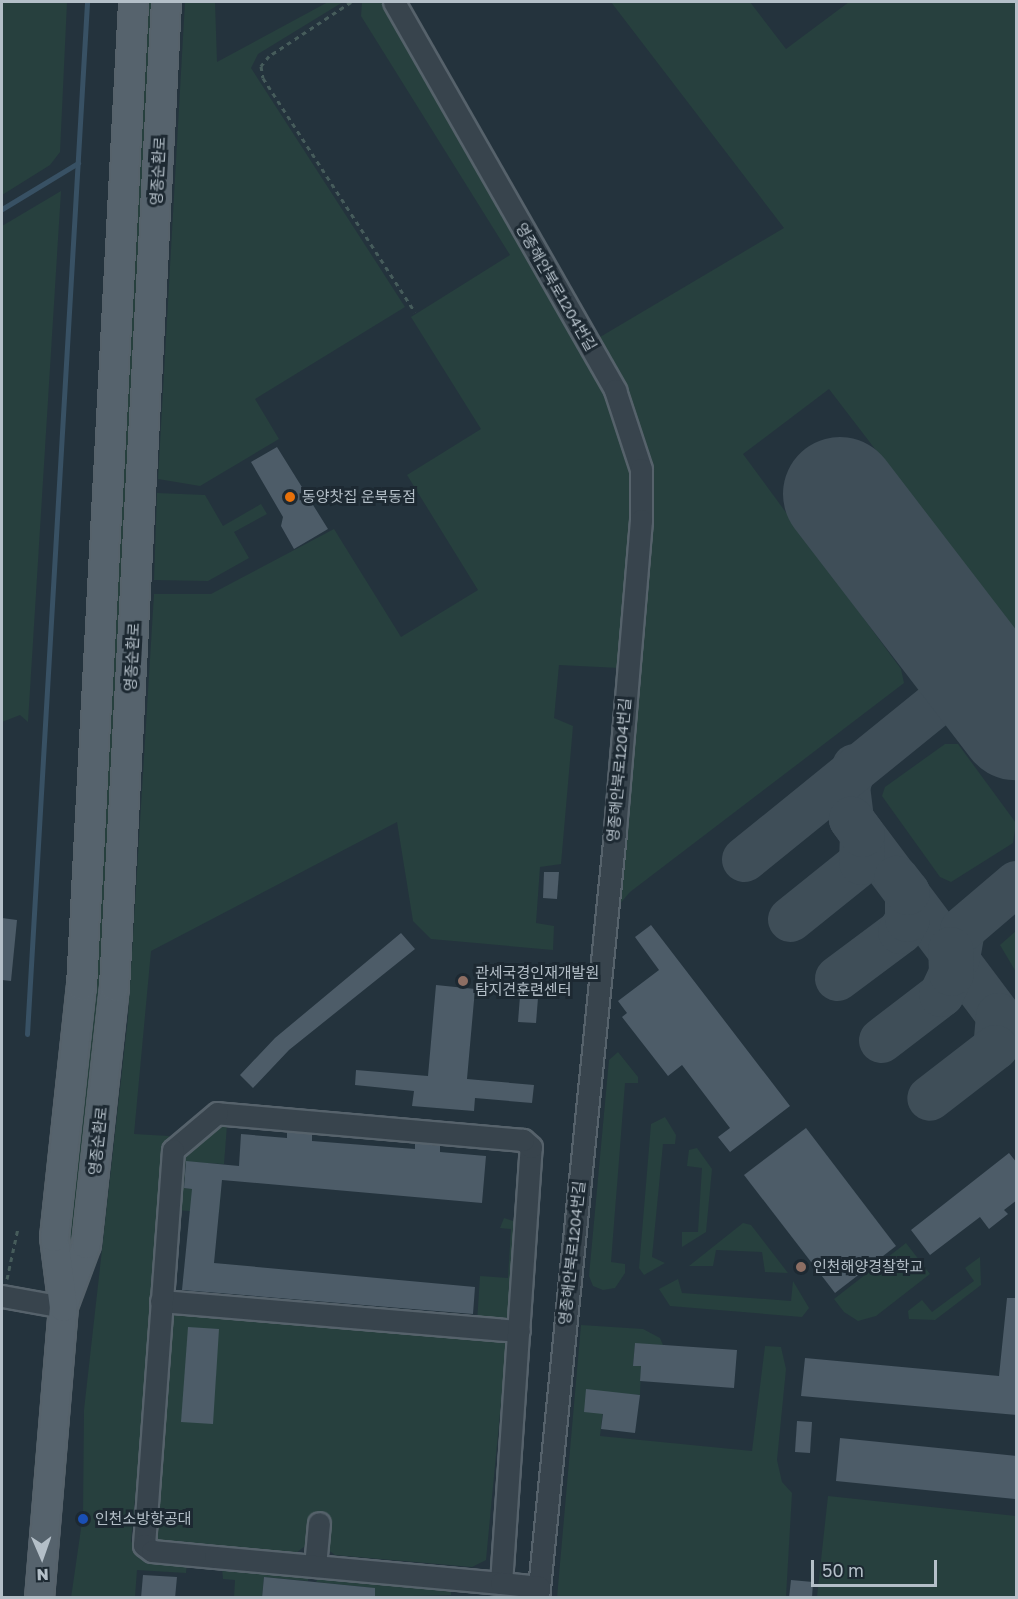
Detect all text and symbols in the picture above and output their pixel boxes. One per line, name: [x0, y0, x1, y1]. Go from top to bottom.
street label: 영종순환로: [147, 136, 169, 206]
street label: 영종해안북로1204번길: [512, 220, 600, 354]
place label: 동양찻집 운북동점: [302, 488, 416, 506]
marker: 동양찻집 운북동점: [283, 490, 297, 504]
street label: 영종순환로: [121, 622, 143, 692]
street label: 영종해안북로1204번길: [604, 697, 634, 843]
place label: 관세국경인재개발원 탐지견훈련센터: [475, 963, 599, 998]
marker: 관세국경인재개발원 탐지견훈련센터: [456, 974, 470, 988]
street label: 영종순환로: [85, 1106, 111, 1176]
street label: 영종해안북로1204번길: [555, 1180, 589, 1326]
place label: 인천해양경찰학교: [813, 1258, 923, 1276]
marker: 인천해양경찰학교: [794, 1260, 808, 1274]
place label: 인천소방항공대: [95, 1510, 192, 1528]
marker: 인천소방항공대: [76, 1512, 90, 1526]
north arrow: [12, 1527, 72, 1587]
scale bar: [814, 1548, 940, 1586]
text: 50 m: [822, 1559, 864, 1581]
text: N: [36, 1565, 49, 1585]

